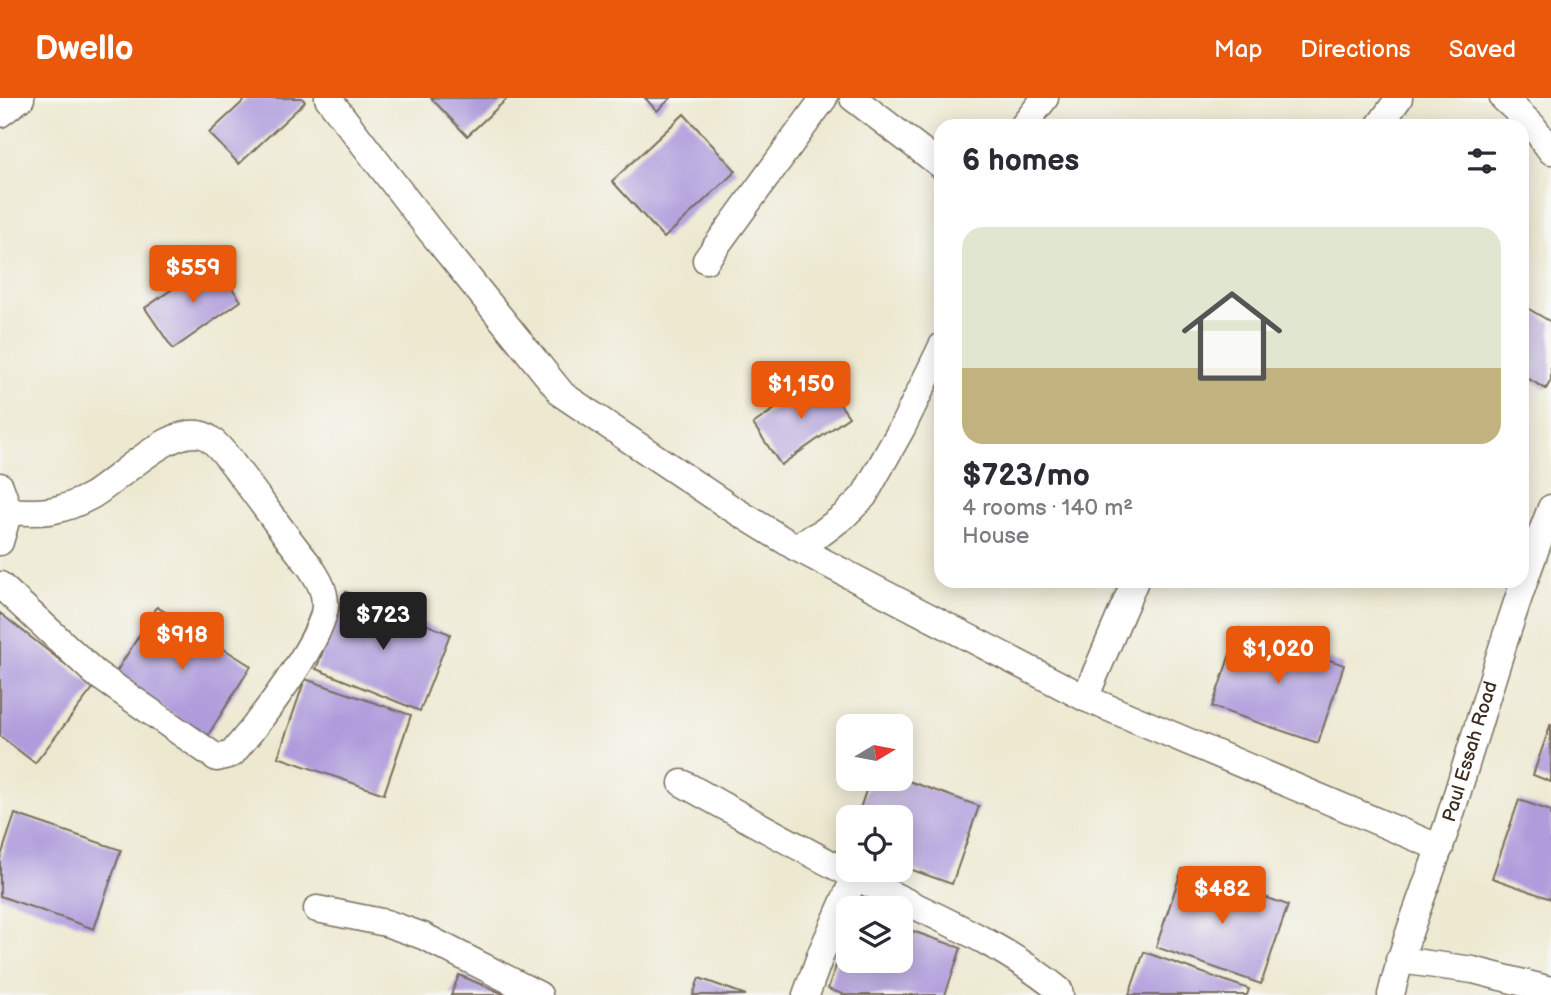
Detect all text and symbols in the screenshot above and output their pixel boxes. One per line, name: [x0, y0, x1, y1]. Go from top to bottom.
text: Dwello: [35, 29, 134, 69]
text: Map: [1214, 35, 1262, 64]
text: Directions: [1300, 35, 1411, 64]
text: Saved: [1449, 35, 1516, 64]
icon: filters: [1463, 142, 1501, 180]
text: 6 homes: [962, 143, 1079, 179]
pin: $559: [152, 246, 234, 305]
text: $559: [165, 254, 221, 282]
icon: home: [1169, 273, 1295, 399]
pin: $1,150: [744, 362, 858, 421]
text: $1,150: [767, 370, 835, 398]
text: $723/mo: [962, 458, 1090, 494]
text: 4 rooms · 140 m²: [962, 494, 1133, 522]
text: House: [962, 522, 1029, 550]
pin: $723: [342, 592, 424, 652]
text: $723: [356, 601, 410, 629]
pin: $918: [141, 612, 223, 672]
text: $918: [156, 621, 208, 649]
pin: $1,020: [1221, 626, 1335, 686]
text: $1,020: [1242, 635, 1314, 663]
street label: Paul Essah Road: [1438, 678, 1502, 825]
north arrow: [836, 714, 914, 791]
map controls: [836, 714, 913, 973]
button: locate: [836, 805, 913, 882]
pin: $482: [1181, 866, 1263, 926]
text: $482: [1194, 875, 1250, 903]
button: layers: [836, 896, 913, 973]

